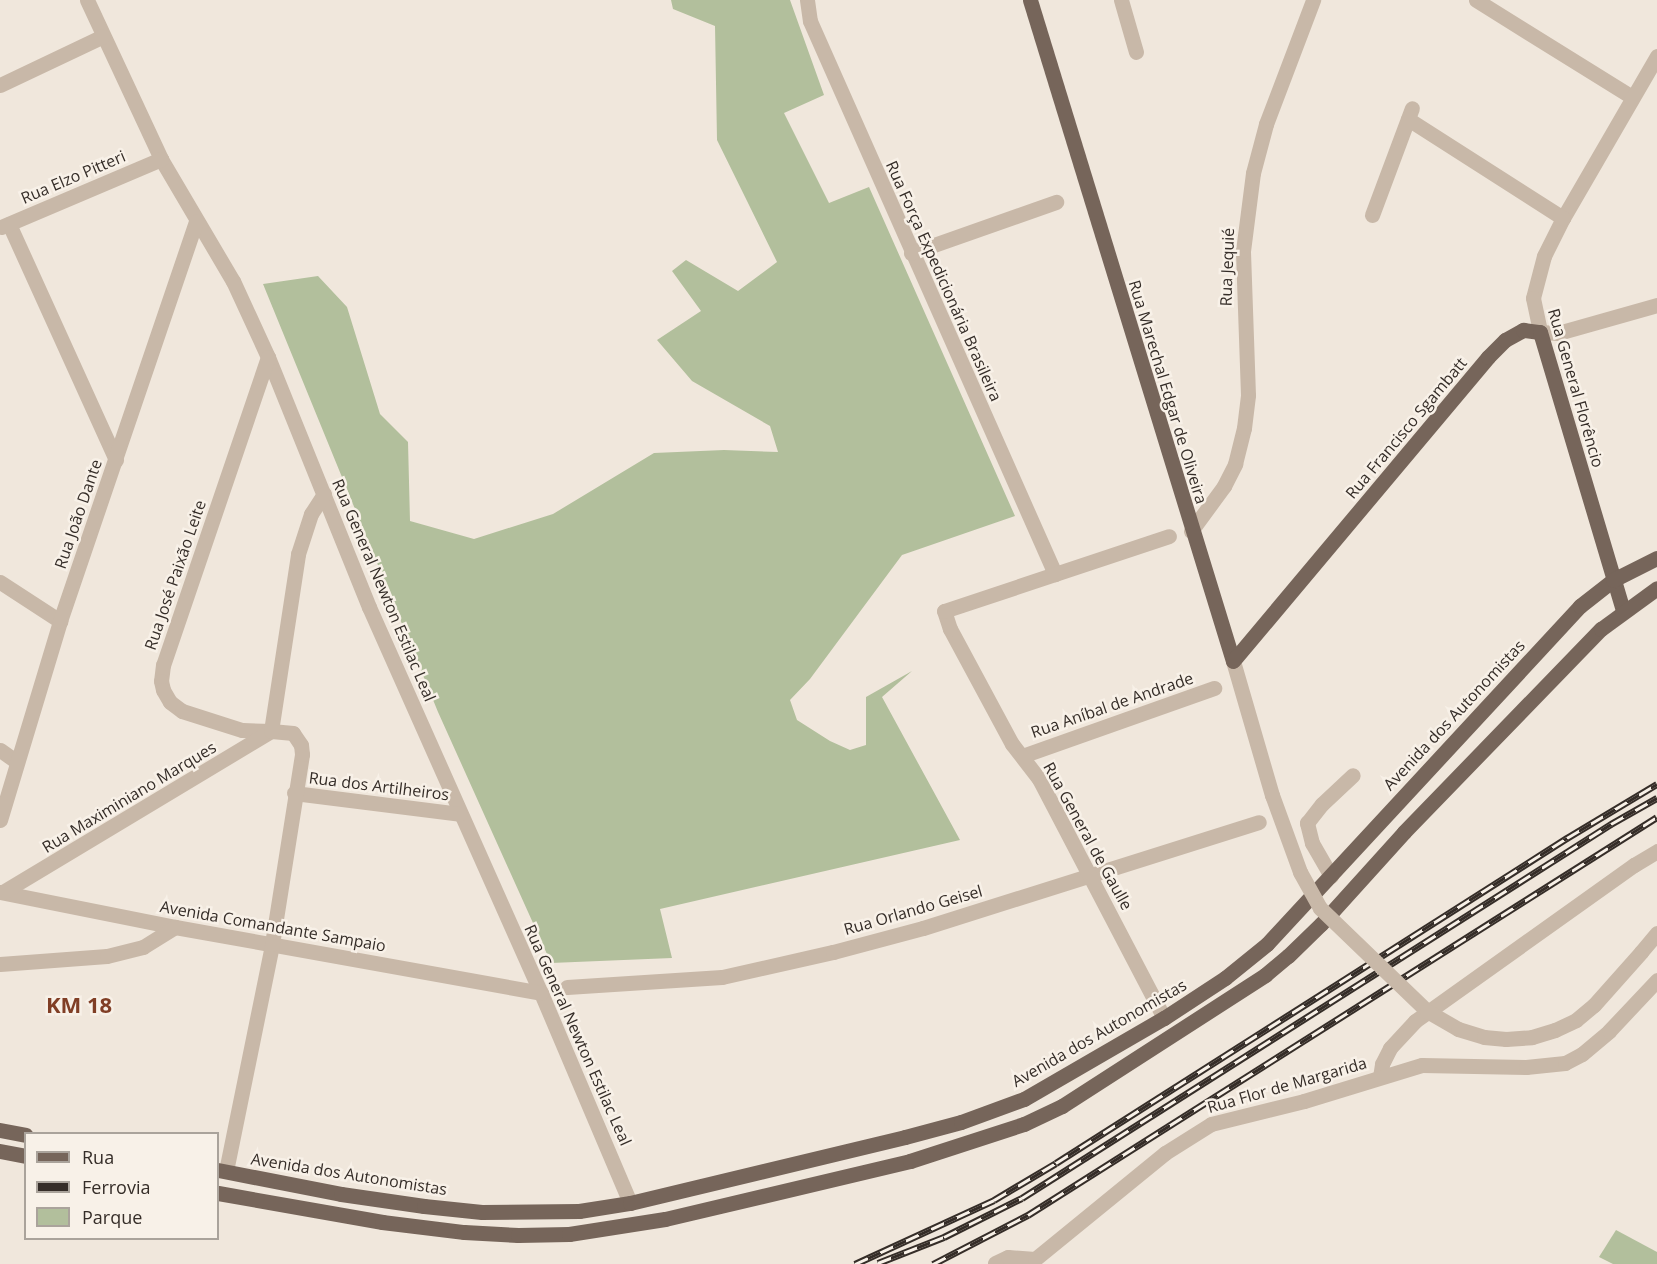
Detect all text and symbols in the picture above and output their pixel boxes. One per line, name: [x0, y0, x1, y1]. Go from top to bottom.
street label: Rua Elzo Pitteri: [18, 146, 128, 208]
street label: Rua Força Expedicionária Brasileira: [882, 158, 1006, 404]
street label: Rua Jequié: [1216, 227, 1238, 307]
street label: Rua Marechal Edgar de Oliveira: [1125, 278, 1211, 506]
street label: Rua General Florêncio: [1544, 306, 1608, 470]
street label: Rua Francisco Sgambatt: [1341, 354, 1471, 502]
street label: Rua João Dante: [50, 457, 106, 571]
street label: Rua General Newton Estilac Leal: [328, 476, 440, 704]
street label: Rua José Paixão Leite: [140, 498, 210, 652]
street label: Avenida dos Autonomistas: [1379, 636, 1529, 794]
street label: Rua Aníbal de Andrade: [1028, 668, 1196, 742]
street label: Rua Maximiniano Marques: [38, 737, 220, 857]
street label: Rua General de Gaulle: [1039, 759, 1137, 913]
street label: Rua dos Artilheiros: [308, 768, 450, 804]
street label: Rua Orlando Geisel: [841, 881, 985, 939]
street label: Avenida Comandante Sampaio: [158, 897, 388, 955]
street label: Rua General Newton Estilac Leal: [520, 922, 636, 1148]
street label: Avenida dos Autonomistas: [1008, 975, 1190, 1091]
district label: KM 18: [46, 992, 112, 1018]
street label: Rua Flor de Margarida: [1205, 1053, 1369, 1117]
legend: [24, 1132, 219, 1240]
text: Rua: [82, 1145, 114, 1169]
street label: Avenida dos Autonomistas: [250, 1149, 448, 1199]
text: Ferrovia: [82, 1175, 150, 1199]
text: Parque: [82, 1205, 142, 1229]

